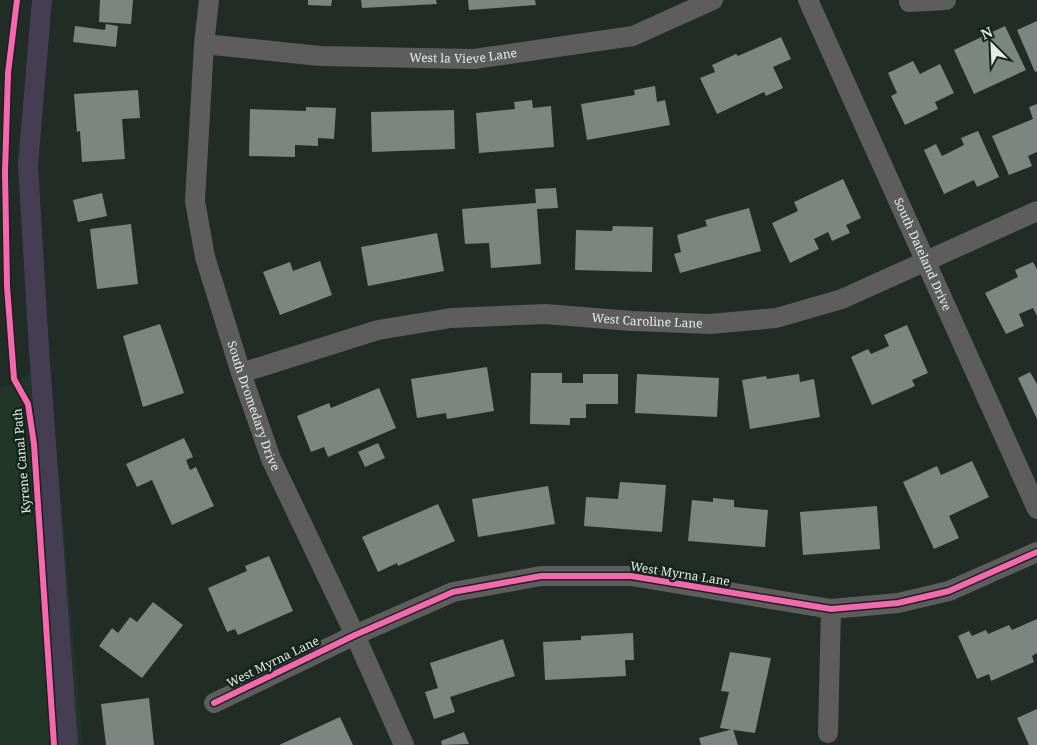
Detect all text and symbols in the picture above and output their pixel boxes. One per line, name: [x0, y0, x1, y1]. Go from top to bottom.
north arrow: [967, 20, 1017, 70]
text: N: [978, 22, 995, 44]
street label: West la Vieve Lane: [409, 44, 518, 67]
street label: South Dateland Drive: [890, 195, 956, 314]
street label: West Caroline Lane: [591, 309, 703, 332]
street label: South Dromedary Drive: [224, 339, 284, 474]
street label: Kyrene Canal Path: [8, 407, 35, 514]
street label: West Myrna Lane: [629, 557, 731, 590]
street label: West Myrna Lane: [224, 632, 322, 691]

